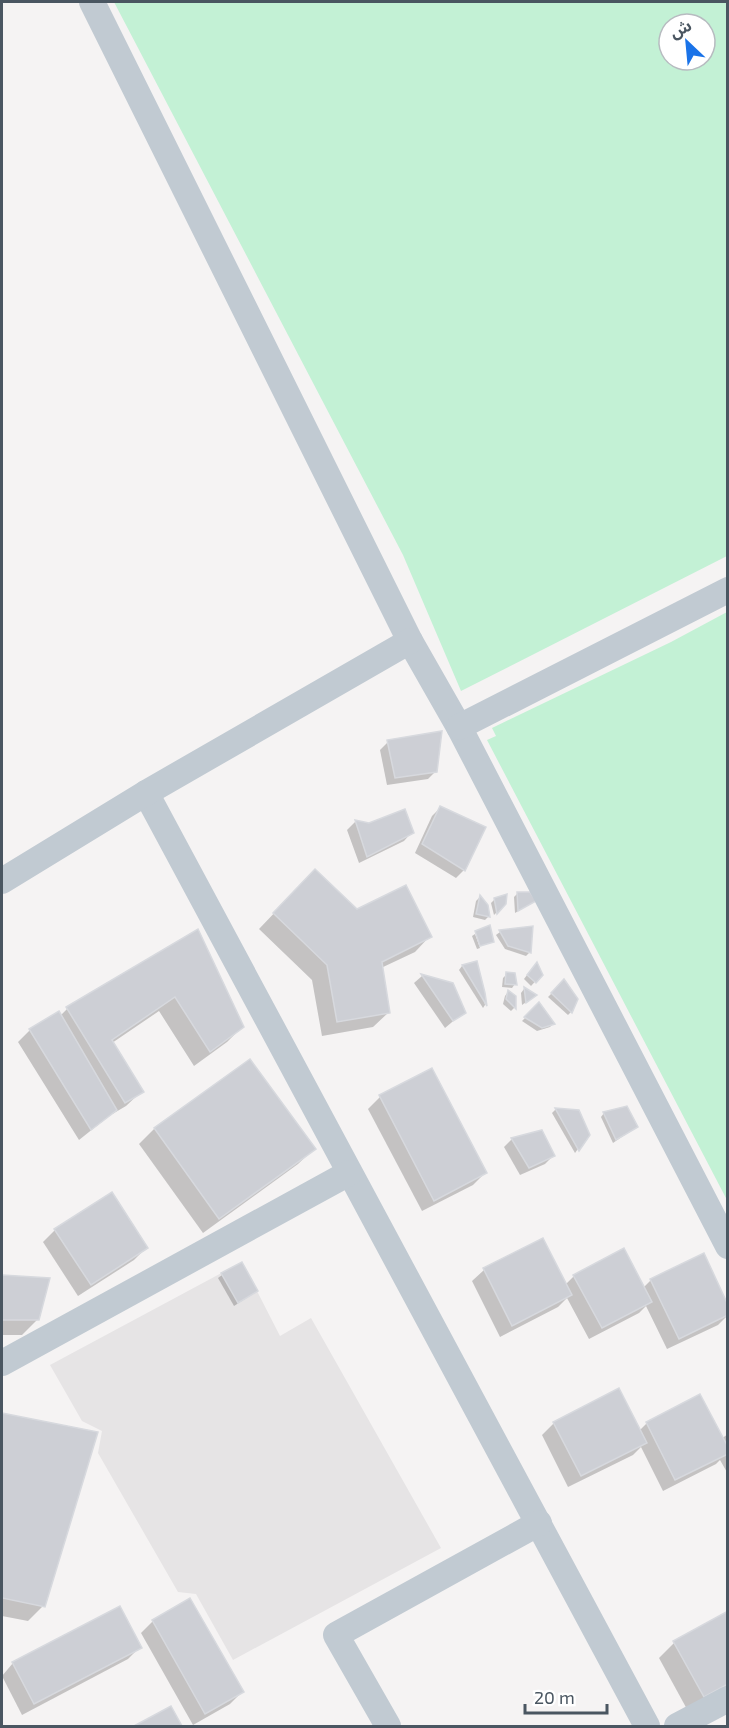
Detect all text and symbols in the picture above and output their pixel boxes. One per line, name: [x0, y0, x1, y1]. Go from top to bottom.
north arrow: [657, 12, 717, 72]
text: ش: [666, 15, 695, 42]
scale bar: [525, 1677, 608, 1715]
text: 20 m: [534, 1686, 575, 1708]

